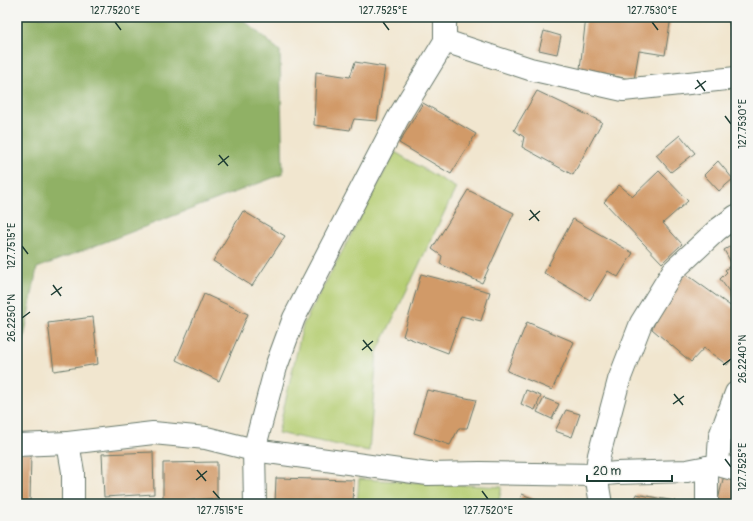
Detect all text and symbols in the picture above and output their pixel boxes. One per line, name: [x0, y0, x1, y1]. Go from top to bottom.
text: 127.7520°E: [90, 5, 140, 17]
text: 127.7525°E: [359, 5, 407, 17]
text: 127.7530°E: [627, 5, 677, 17]
text: 127.7530°E: [737, 99, 749, 149]
text: 127.7515°E: [6, 223, 18, 269]
text: 26.2250°N: [6, 294, 18, 342]
text: 26.2240°N: [737, 334, 749, 383]
text: 127.7525°E: [737, 443, 749, 491]
scale bar: [587, 457, 672, 483]
text: 20 m: [593, 464, 622, 479]
text: 127.7515°E: [197, 505, 243, 517]
text: 127.7520°E: [463, 505, 513, 517]

